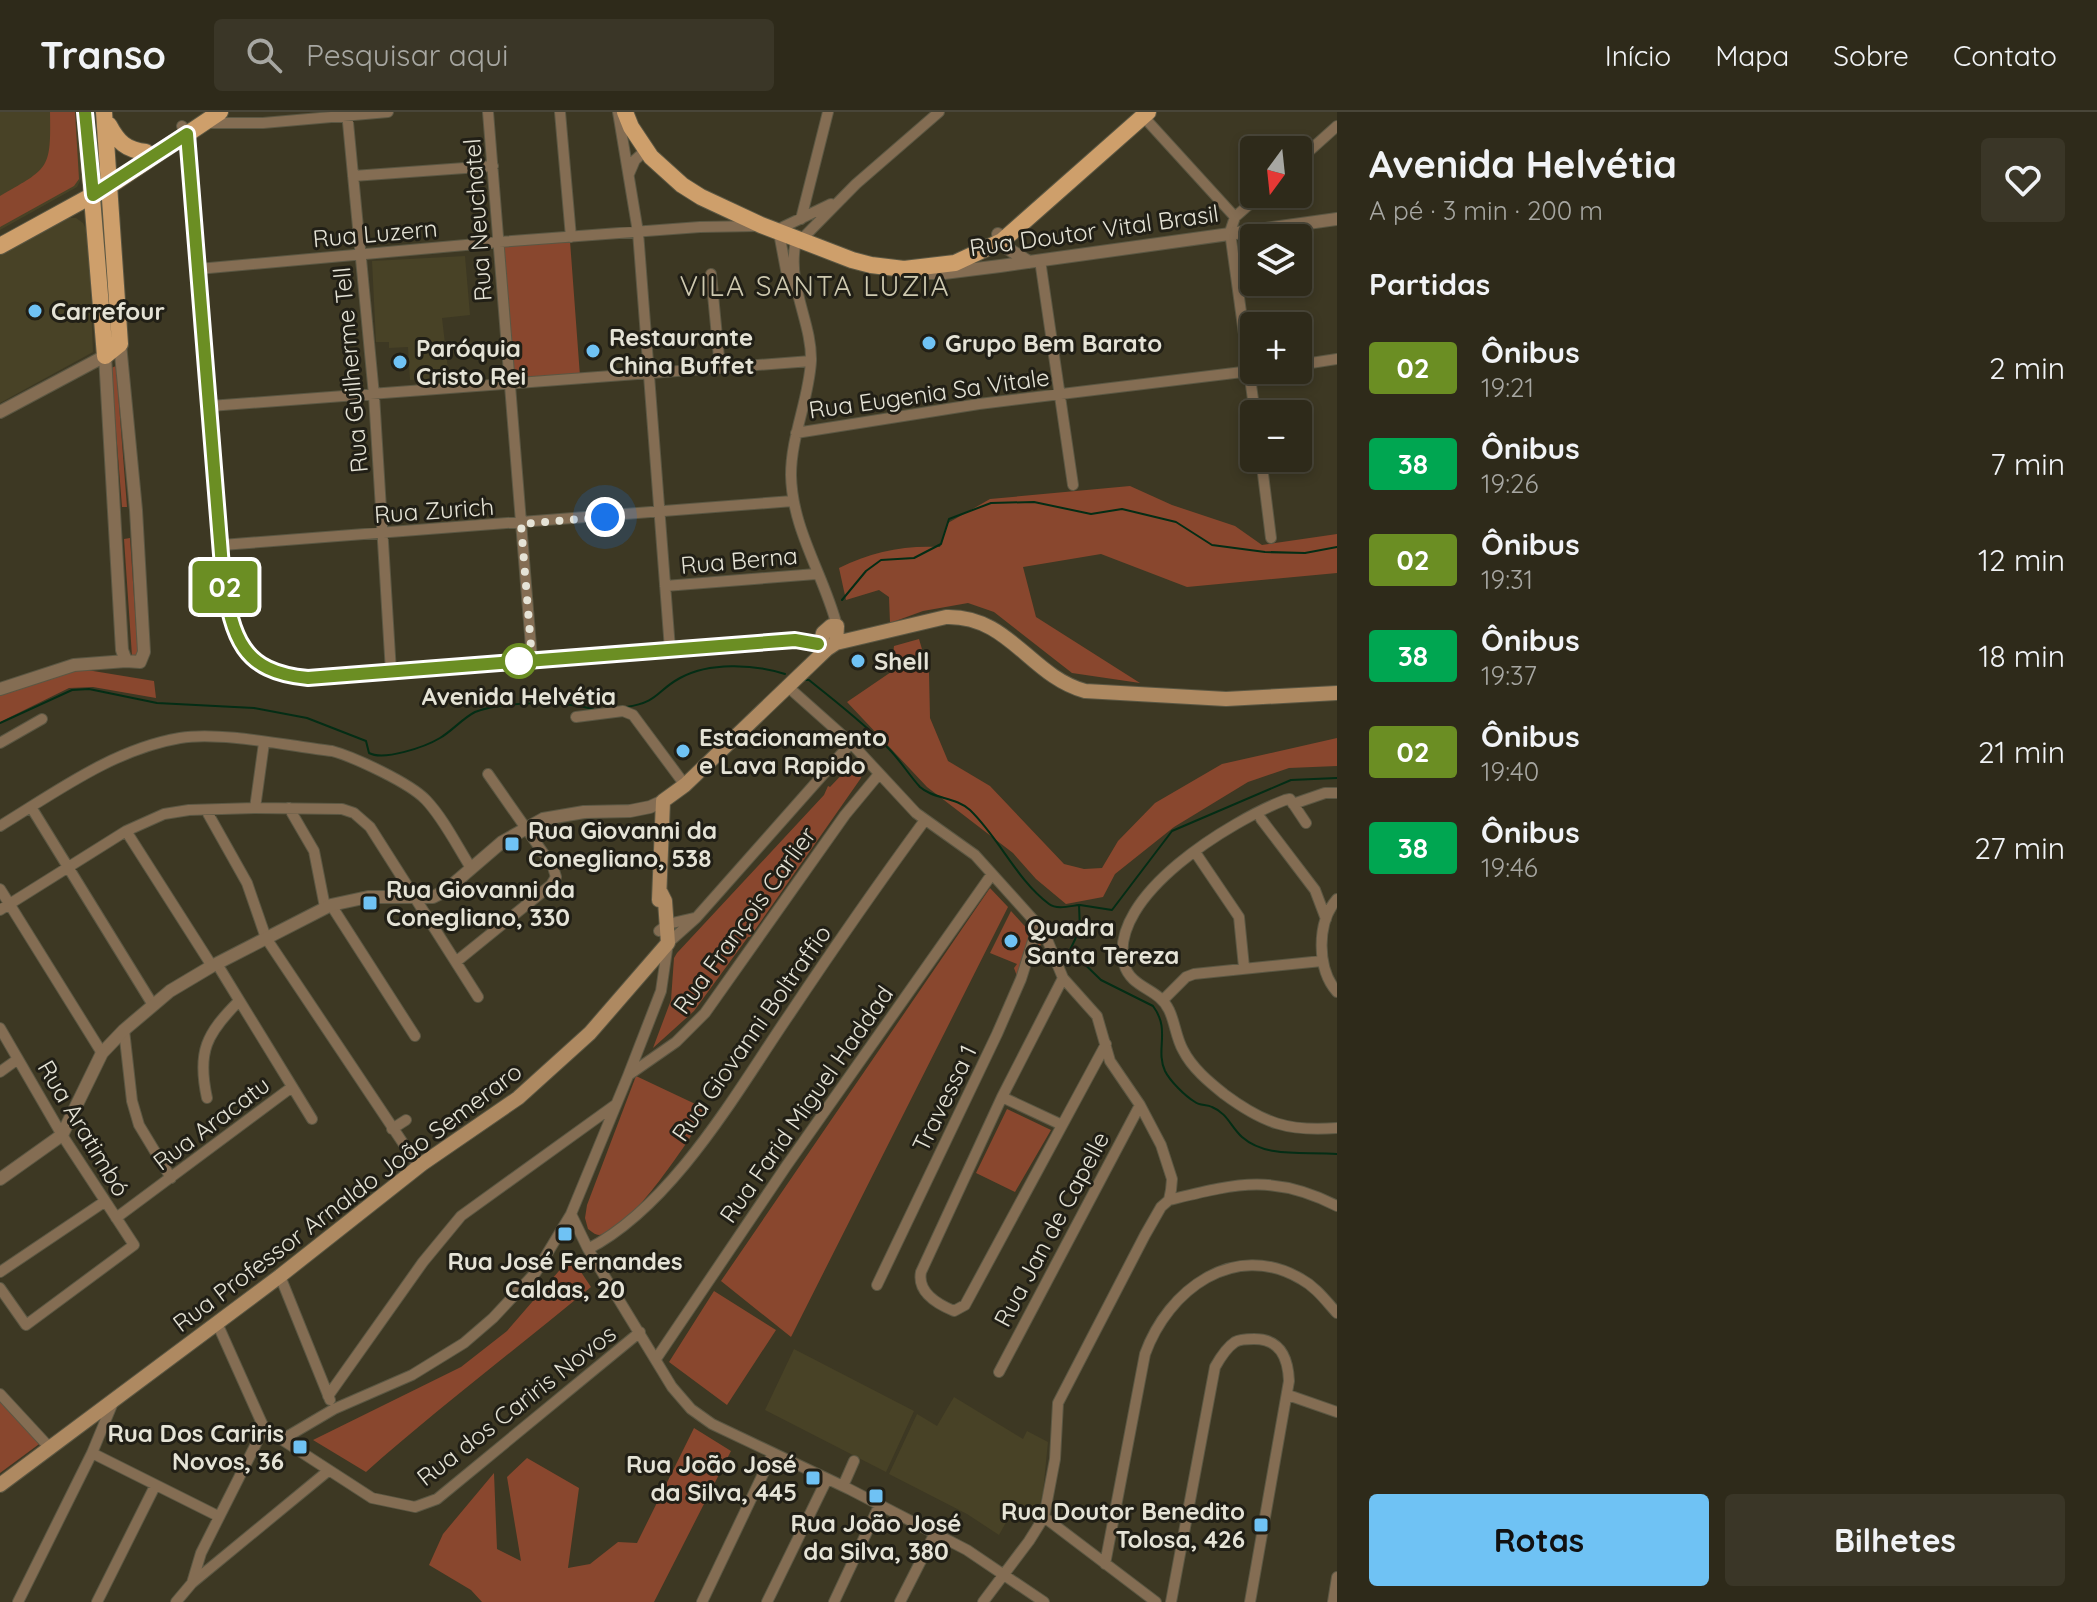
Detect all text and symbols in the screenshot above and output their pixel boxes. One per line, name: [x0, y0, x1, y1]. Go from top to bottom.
search box: [214, 19, 774, 91]
text: Transo: [40, 31, 166, 79]
icon: search: [242, 33, 286, 77]
text: Pesquisar aqui: [306, 36, 508, 74]
text: Início: [1605, 38, 1671, 73]
text: Mapa: [1715, 38, 1789, 73]
text: Sobre: [1833, 38, 1909, 73]
text: Contato: [1953, 38, 2057, 73]
north arrow: [1240, 136, 1312, 208]
map controls: [1240, 136, 1312, 472]
street label: Rua Neuchatel: [456, 138, 498, 302]
button: heart: [1981, 138, 2065, 222]
text: Avenida Helvétia: [1369, 140, 1677, 188]
text: A pé · 3 min · 200 m: [1369, 194, 1603, 227]
street label: Rua Doutor Vital Brasil: [967, 198, 1221, 262]
street label: Rua Luzern: [311, 213, 439, 253]
button: layers: [1240, 224, 1312, 296]
text: Partidas: [1369, 265, 1490, 303]
street label: Rua Guilherme Tell: [326, 266, 374, 474]
district label: VILA SANTA LUZIA: [679, 268, 951, 303]
place label: Carrefour: [51, 296, 165, 326]
marker: Carrefour: [26, 302, 44, 320]
button: +: [1240, 312, 1312, 384]
place label: Restaurante China Buffet: [609, 322, 755, 380]
place label: Grupo Bem Barato: [945, 328, 1162, 358]
place label: Paróquia Cristo Rei: [416, 333, 526, 391]
text: Ônibus: [1481, 333, 1580, 371]
marker: Grupo Bem Barato: [920, 334, 938, 352]
marker: Restaurante China Buffet: [584, 342, 602, 360]
text: 2 min: [1989, 349, 2065, 387]
text: 02: [1396, 350, 1430, 385]
marker: Paróquia Cristo Rei: [391, 353, 409, 371]
street label: Rua Eugenia Sa Vitale: [807, 361, 1051, 425]
text: 19:21: [1481, 371, 1534, 404]
button: −: [1240, 400, 1312, 472]
text: Ônibus: [1481, 429, 1580, 467]
text: 7 min: [1990, 445, 2065, 483]
text: 38: [1398, 446, 1428, 481]
text: 19:26: [1481, 467, 1538, 500]
street label: Rua Zurich: [373, 491, 495, 529]
your location: [585, 497, 625, 537]
text: Ônibus: [1481, 525, 1580, 563]
street label: Rua Berna: [679, 540, 799, 580]
text: 12 min: [1978, 541, 2065, 579]
text: 02: [1396, 542, 1430, 577]
line badge: 02: [189, 561, 261, 613]
text: 19:31: [1481, 563, 1533, 596]
text: 02: [208, 569, 242, 604]
text: Ônibus: [1481, 621, 1580, 659]
text: 18 min: [1978, 637, 2065, 675]
text: 38: [1398, 638, 1428, 673]
marker: Avenida Helvétia: [502, 644, 536, 678]
place label: Shell: [874, 646, 930, 676]
marker: Shell: [849, 652, 867, 670]
text: 19:37: [1481, 659, 1537, 692]
place label: Avenida Helvétia: [422, 681, 616, 711]
text: Ônibus: [1481, 717, 1580, 755]
place label: Estacionamento e Lava Rapido: [699, 722, 887, 780]
text: 21 min: [1978, 733, 2065, 771]
text: 02: [1396, 734, 1430, 769]
marker: Estacionamento e Lava Rapido: [674, 742, 692, 760]
text: 19:40: [1481, 755, 1539, 788]
text: Ônibus: [1481, 813, 1580, 851]
place label: Rua Giovanni da Conegliano, 538: [528, 815, 717, 873]
street label: Rua François Carlier: [666, 821, 822, 1019]
text: 27 min: [1974, 829, 2065, 867]
text: 38: [1398, 830, 1428, 865]
marker: Rua Giovanni da Conegliano, 538: [503, 835, 521, 853]
text: 19:46: [1481, 851, 1538, 884]
place label: Rua Giovanni da Conegliano, 330: [386, 874, 575, 932]
marker: Rua Giovanni da Conegliano, 330: [361, 894, 379, 912]
place label: Quadra Santa Tereza: [1027, 912, 1179, 970]
street label: Rua Giovanni Boltraffio: [665, 919, 837, 1147]
marker: Quadra Santa Tereza: [1002, 932, 1020, 950]
street label: Rua Farid Miguel Haddad: [713, 980, 899, 1228]
street label: Travessa 1: [905, 1040, 983, 1156]
street label: Rua Aratimbó: [32, 1054, 136, 1202]
street label: Rua Professor Arnaldo João Semeraro: [167, 1056, 527, 1338]
street label: Rua Aracatu: [147, 1069, 275, 1177]
street label: Rua Jan de Capelle: [987, 1126, 1115, 1332]
marker: Rua José Fernandes Caldas, 20: [556, 1225, 574, 1243]
place label: Rua José Fernandes Caldas, 20: [448, 1246, 682, 1304]
street label: Rua dos Cariris Novos: [410, 1318, 622, 1492]
place label: Rua Dos Cariris Novos, 36: [107, 1418, 284, 1476]
marker: Rua Dos Cariris Novos, 36: [291, 1438, 309, 1456]
place label: Rua João José da Silva, 445: [626, 1449, 797, 1507]
marker: Rua João José da Silva, 445: [804, 1469, 822, 1487]
marker: Rua João José da Silva, 380: [867, 1487, 885, 1505]
button: Rotas: [1369, 1494, 1709, 1586]
button: Bilhetes: [1725, 1494, 2065, 1586]
place label: Rua Doutor Benedito Tolosa, 426: [1001, 1496, 1245, 1554]
place label: Rua João José da Silva, 380: [790, 1508, 962, 1566]
marker: Rua Doutor Benedito Tolosa, 426: [1252, 1516, 1270, 1534]

